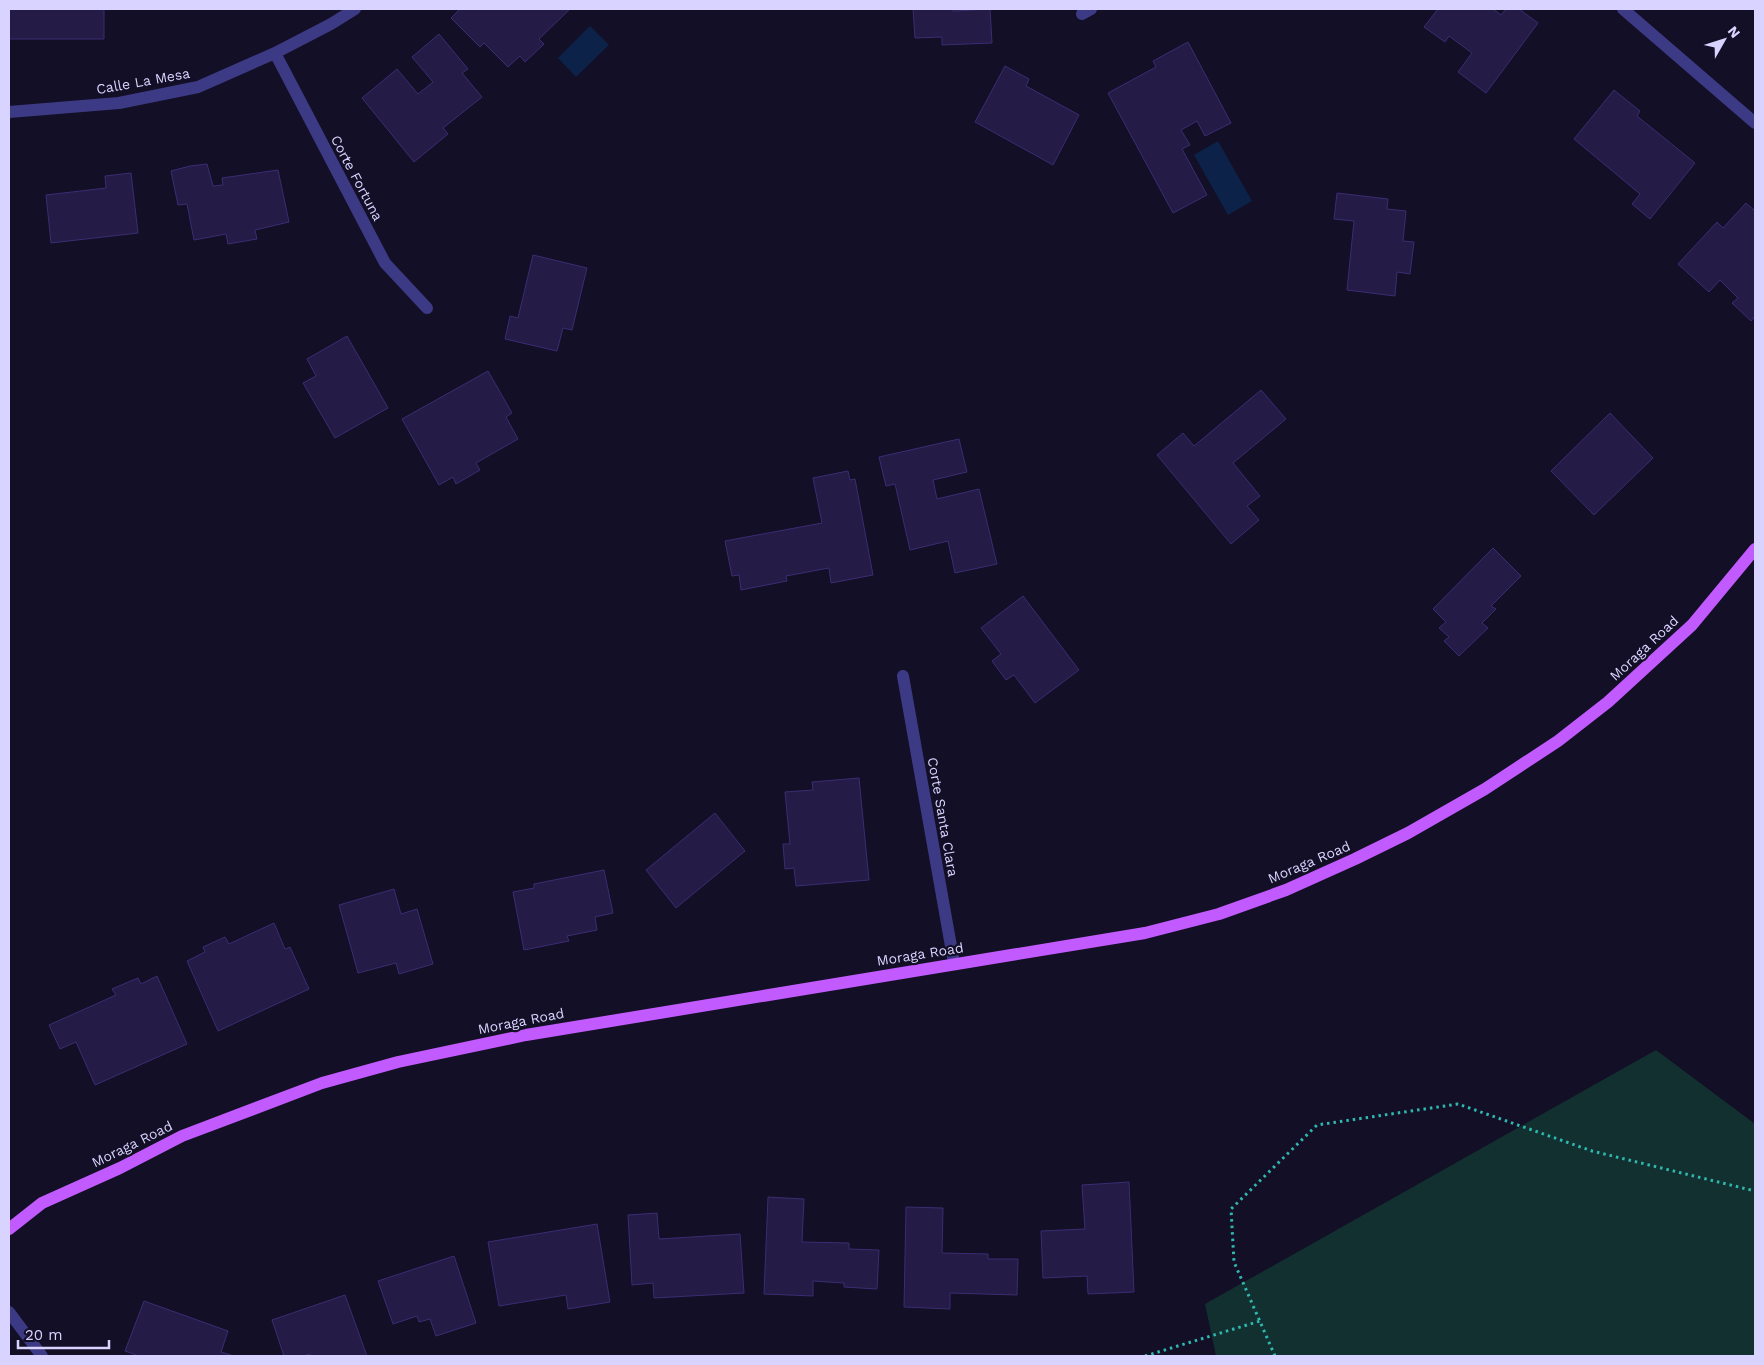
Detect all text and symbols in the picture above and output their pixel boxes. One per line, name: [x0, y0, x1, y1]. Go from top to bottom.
north arrow: [1699, 15, 1749, 65]
text: N: [1725, 23, 1744, 41]
street label: Calle La Mesa: [95, 65, 191, 97]
street label: Corte Fortuna: [328, 132, 386, 224]
street label: Moraga Road: [1606, 612, 1682, 684]
street label: Corte Santa Clara: [925, 756, 961, 878]
street label: Moraga Road: [1266, 838, 1352, 886]
street label: Moraga Road: [875, 939, 965, 969]
street label: Moraga Road: [476, 1005, 566, 1037]
street label: Moraga Road: [89, 1118, 175, 1170]
scale bar: [18, 1318, 109, 1350]
text: 20 m: [25, 1326, 63, 1344]

